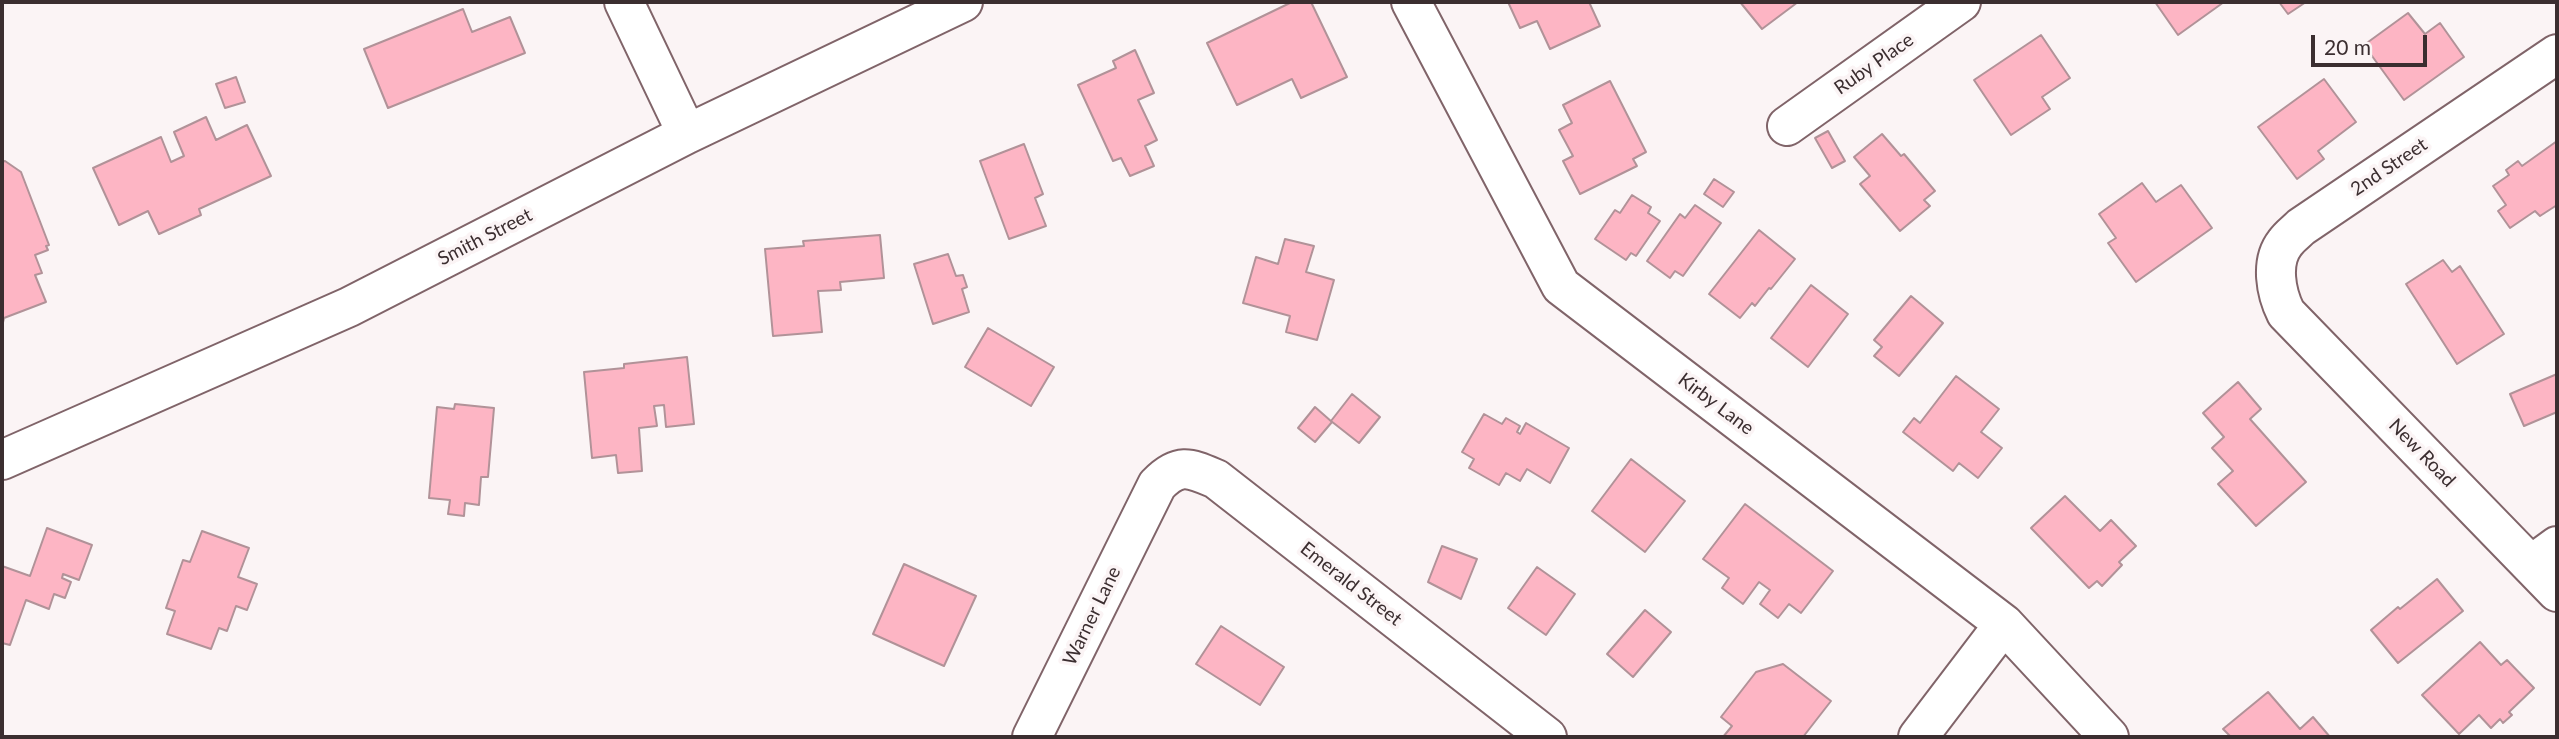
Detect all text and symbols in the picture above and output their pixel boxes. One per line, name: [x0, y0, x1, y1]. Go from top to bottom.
scale bar: [2314, 21, 2430, 65]
street label: Ruby Place: [1830, 28, 1918, 100]
text: 20 m: [2324, 34, 2371, 59]
street label: 2nd Street: [2346, 133, 2432, 201]
street label: Smith Street: [434, 204, 536, 270]
street label: Kirby Lane: [1674, 368, 1758, 440]
street label: New Road: [2384, 414, 2460, 492]
street label: Emerald Street: [1296, 537, 1406, 631]
street label: Warner Lane: [1058, 563, 1126, 669]

